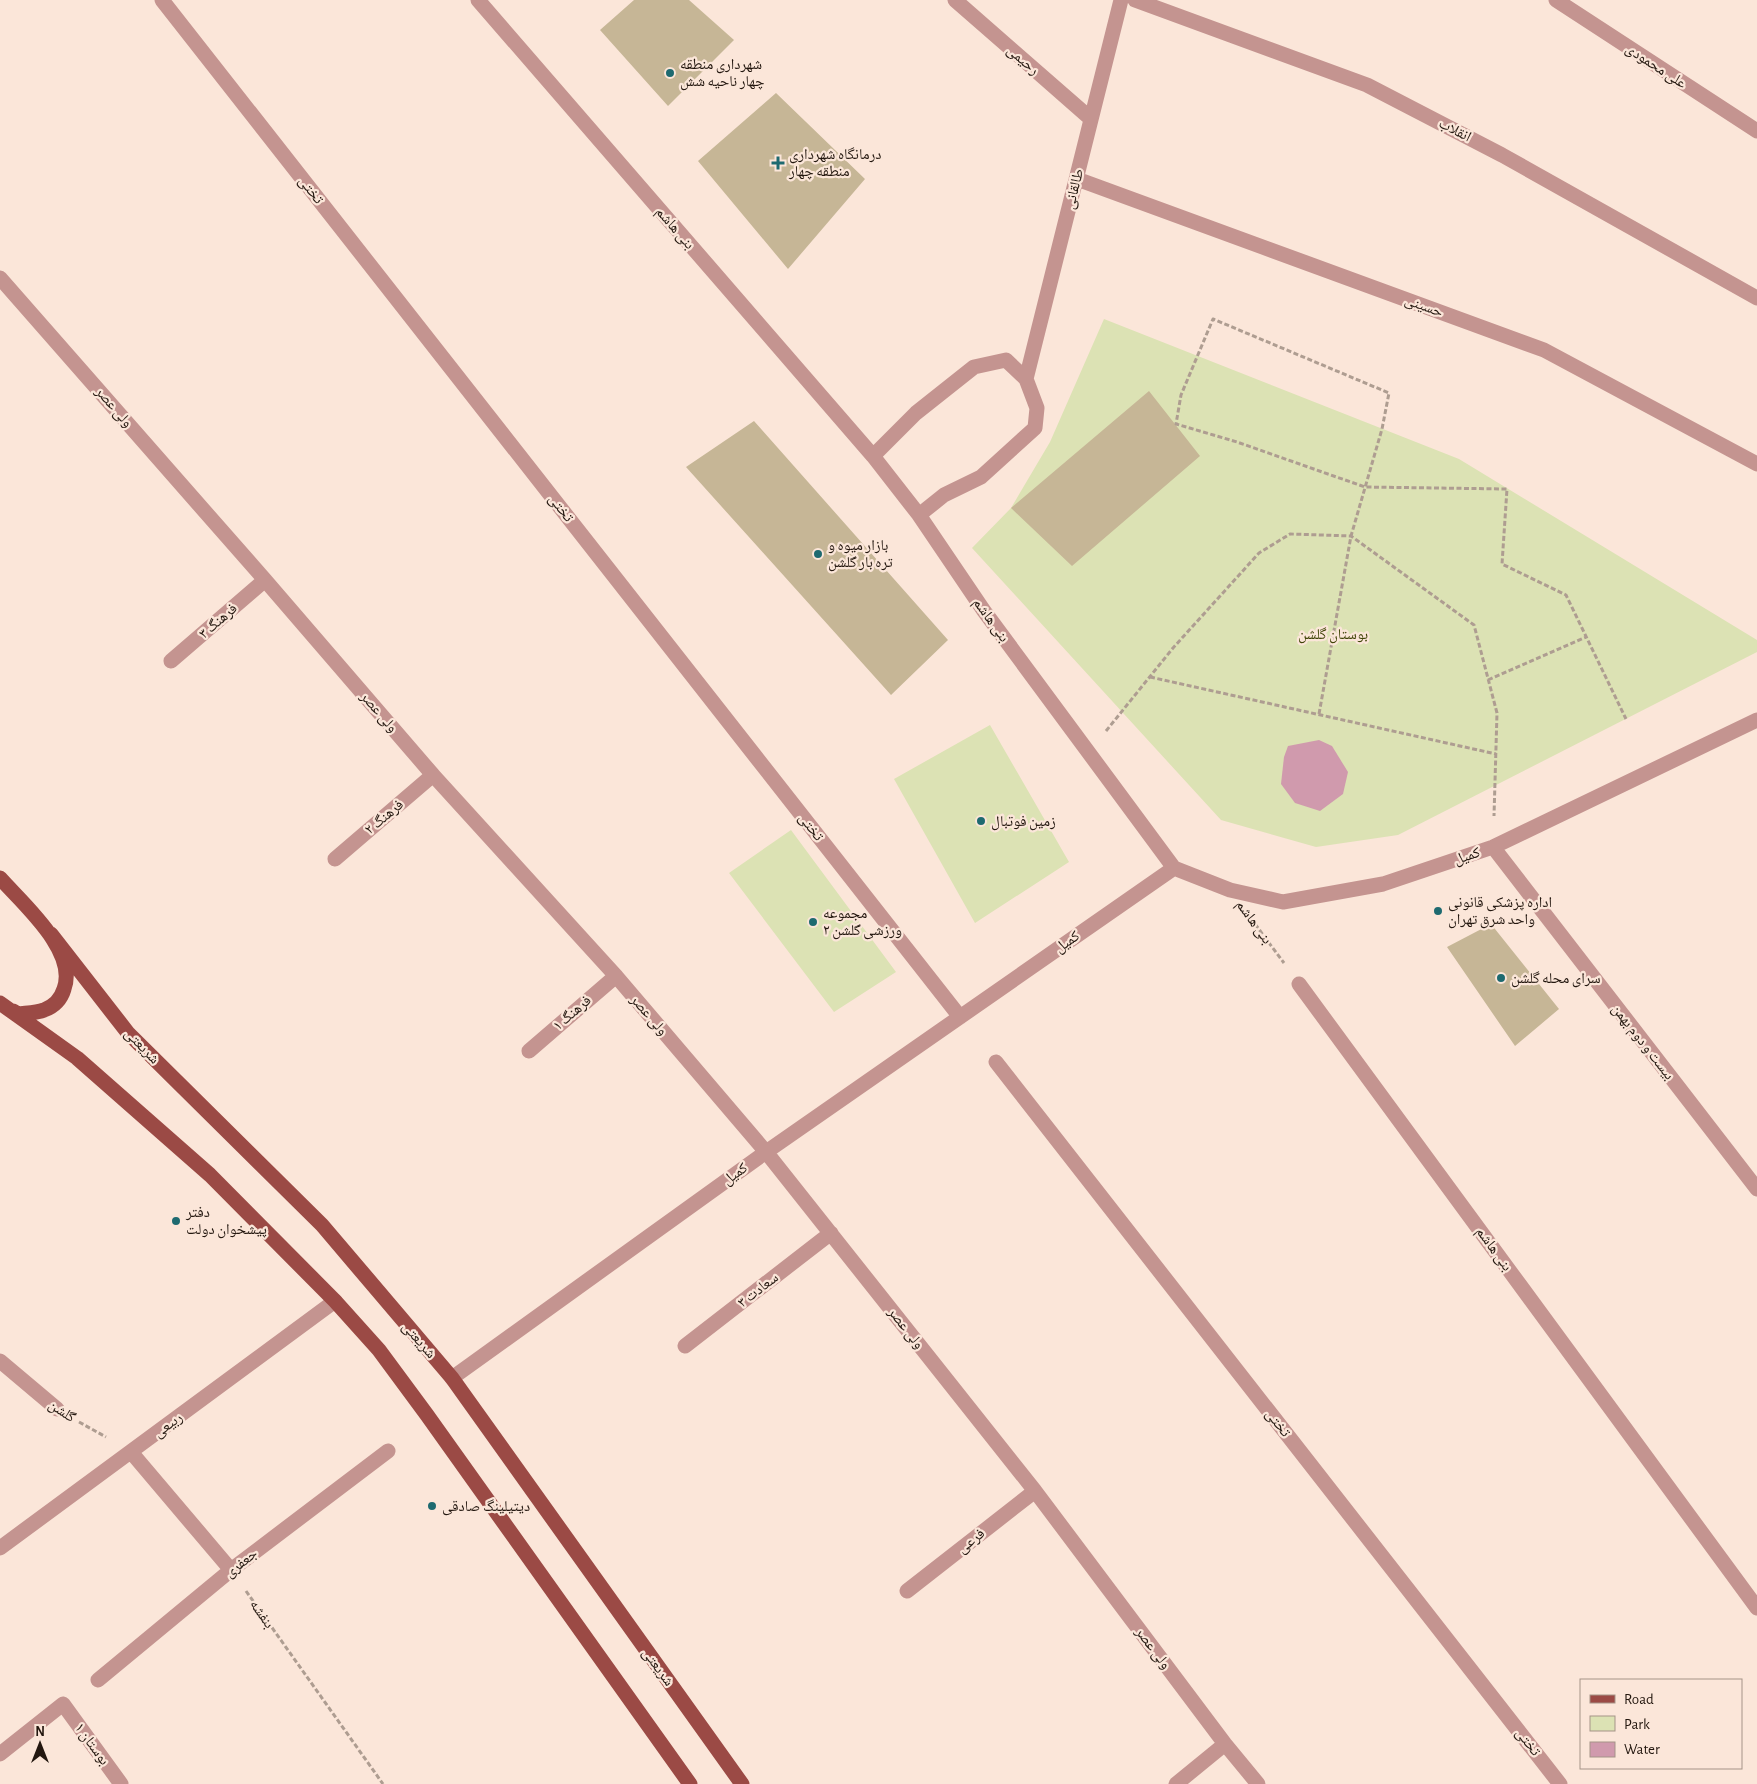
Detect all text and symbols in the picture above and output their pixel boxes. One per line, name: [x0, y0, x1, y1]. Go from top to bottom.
street label: علی محمودی: [1622, 41, 1690, 93]
street label: رحیمی: [1003, 42, 1042, 80]
place label: شهرداری منطقه چهار ناحیه شش: [680, 57, 765, 91]
marker: شهرداری منطقه چهار ناحیه شش: [664, 67, 676, 79]
street label: انقلاب: [1436, 116, 1474, 145]
place label: درمانگاه شهرداری منطقه چهار: [788, 147, 882, 180]
marker: درمانگاه شهرداری منطقه چهار: [771, 156, 785, 170]
street label: طالقانی: [1062, 167, 1088, 211]
street label: تختی: [294, 173, 327, 208]
street label: بنی هاشم: [651, 204, 697, 253]
street label: حسینی: [1402, 292, 1446, 322]
street label: ولی عصر: [90, 383, 136, 431]
street label: تختی: [544, 491, 577, 526]
place label: بازار میوه و تره بار گلشن: [828, 538, 893, 572]
marker: بازار میوه و تره بار گلشن: [812, 548, 824, 560]
street label: بنی هاشم: [968, 595, 1012, 646]
street label: فرهنگ ۳: [196, 601, 241, 642]
park label: بوستان گلشن: [1298, 627, 1368, 644]
street label: ولی عصر: [355, 688, 401, 736]
street label: فرهنگ ۲: [362, 797, 407, 838]
street label: تختی: [794, 810, 827, 845]
place label: زمین فوتبال: [991, 814, 1056, 831]
marker: زمین فوتبال: [975, 815, 987, 827]
street label: کمیل: [1452, 845, 1483, 869]
place label: اداره پزشكی قانونی واحد شرق تهران: [1448, 895, 1552, 929]
street label: بنی هاشم: [1231, 897, 1275, 948]
marker: اداره پزشكی قانونی واحد شرق تهران: [1432, 905, 1444, 917]
place label: مجموعه ورزشی گلشن ۲: [823, 906, 902, 940]
marker: مجموعه ورزشی گلشن ۲: [807, 916, 819, 928]
street label: کمیل: [1052, 928, 1083, 957]
place label: سرای محله گلشن: [1511, 971, 1601, 988]
marker: سرای محله گلشن: [1495, 972, 1507, 984]
street label: ولی عصر: [625, 991, 671, 1039]
street label: فرهنگ ۱: [550, 993, 595, 1034]
street label: بیست و دوم بهمن: [1607, 1001, 1677, 1084]
street label: شریعتی: [120, 1025, 162, 1068]
street label: کمیل: [720, 1160, 751, 1190]
place label: دفتر پیشخوان دولت: [185, 1205, 267, 1239]
marker: دفتر پیشخوان دولت: [170, 1215, 182, 1227]
street label: بنی هاشم: [1471, 1224, 1515, 1275]
street label: سعادت ۳: [735, 1270, 781, 1310]
street label: ولی عصر: [883, 1304, 927, 1353]
street label: شریعتی: [398, 1319, 439, 1363]
street label: گلشن: [45, 1397, 78, 1427]
street label: تختی: [1261, 1406, 1294, 1441]
street label: ربیعی: [151, 1409, 187, 1442]
place label: دیتیلینگ صادقی: [442, 1499, 530, 1516]
marker: دیتیلینگ صادقی: [426, 1500, 438, 1512]
street label: فرعی: [954, 1526, 989, 1558]
street label: جعفری: [222, 1545, 262, 1582]
street label: بنفشه: [247, 1597, 277, 1631]
street label: ولی عصر: [1130, 1623, 1174, 1673]
street label: شریعتی: [638, 1645, 677, 1690]
legend: [1580, 1679, 1742, 1769]
text: Road: [1624, 1692, 1654, 1707]
text: Park: [1624, 1717, 1650, 1732]
north arrow: [15, 1719, 65, 1769]
street label: بوستان ۱: [70, 1720, 112, 1769]
text: N: [35, 1725, 45, 1739]
street label: تختی: [1511, 1725, 1544, 1760]
text: Water: [1624, 1742, 1660, 1757]

